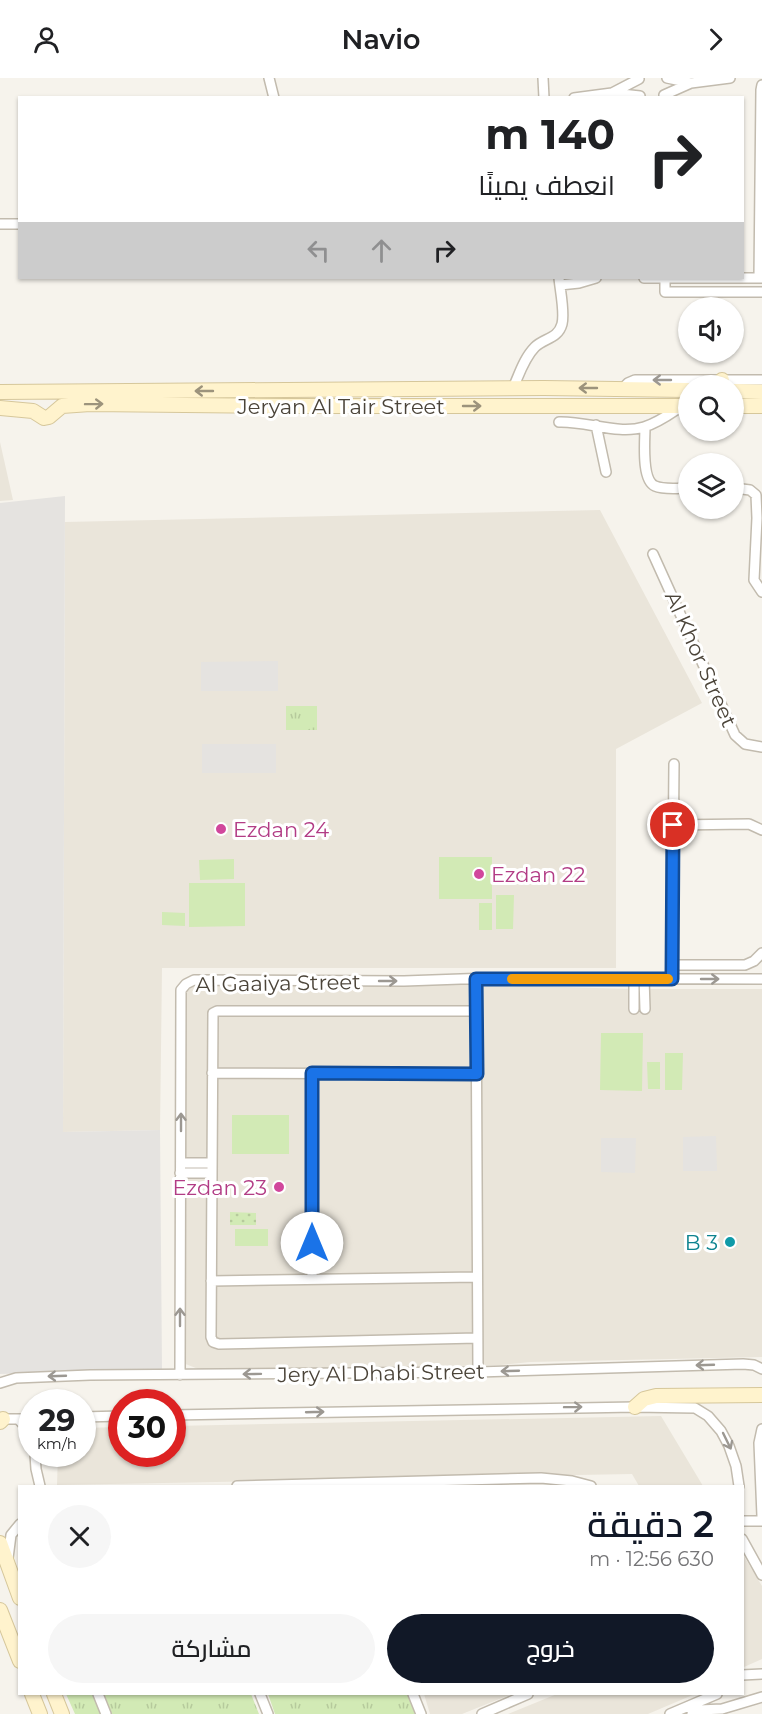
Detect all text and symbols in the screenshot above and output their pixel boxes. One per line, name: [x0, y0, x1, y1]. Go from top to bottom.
icon: person: [30, 23, 63, 56]
text: Navio: [342, 23, 420, 56]
icon: forward: [699, 23, 732, 56]
text: 140 m: [485, 108, 615, 160]
icon: right: [636, 120, 714, 198]
text: انعطف يمينًا: [478, 169, 615, 202]
icon: left: [302, 234, 335, 267]
icon: ahead: [365, 234, 398, 267]
icon: right: [428, 234, 461, 267]
map controls: [678, 297, 744, 519]
button: sound: [678, 297, 744, 363]
one-way arrow: [652, 374, 672, 386]
button: search: [678, 375, 744, 441]
one-way arrow: [579, 382, 599, 394]
one-way arrow: [195, 385, 215, 397]
street label: Jeryan Al Tair Street: [236, 394, 445, 419]
one-way arrow: [83, 398, 103, 410]
one-way arrow: [461, 400, 481, 412]
button: layers: [678, 453, 744, 519]
street label: Al Khor Street: [660, 587, 742, 731]
pin: [647, 799, 698, 850]
icon: arrive: [656, 808, 689, 841]
place label: Ezdan 24: [233, 817, 329, 842]
marker: Ezdan 24: [214, 822, 228, 836]
place label: Ezdan 22: [491, 862, 586, 887]
marker: Ezdan 22: [472, 867, 486, 881]
street label: Al Gaaiya Street: [195, 969, 361, 997]
one-way arrow: [700, 973, 720, 985]
one-way arrow: [377, 975, 397, 987]
one-way arrow: [175, 1112, 187, 1132]
place label: Ezdan 23: [173, 1175, 267, 1200]
marker: Ezdan 23: [272, 1180, 286, 1194]
position arrow: [280, 1211, 344, 1275]
place label: B 3: [685, 1230, 718, 1255]
marker: B 3: [723, 1235, 737, 1249]
one-way arrow: [174, 1307, 186, 1327]
street label: Jery Al Dhabi Street: [276, 1359, 485, 1387]
one-way arrow: [695, 1360, 715, 1371]
one-way arrow: [500, 1365, 520, 1377]
one-way arrow: [242, 1369, 262, 1380]
one-way arrow: [47, 1370, 67, 1382]
speed limit sign: 30: [108, 1389, 186, 1467]
text: 29: [39, 1402, 75, 1439]
one-way arrow: [562, 1402, 582, 1413]
one-way arrow: [304, 1406, 324, 1417]
one-way arrow: [721, 1432, 733, 1450]
text: km/h: [37, 1434, 77, 1453]
text: 2 دقيقة: [587, 1502, 714, 1546]
button: close: [48, 1505, 111, 1568]
text: 630 m · 12:56: [589, 1547, 714, 1571]
button: مشاركة: [48, 1614, 375, 1683]
button: خروج: [387, 1614, 714, 1683]

